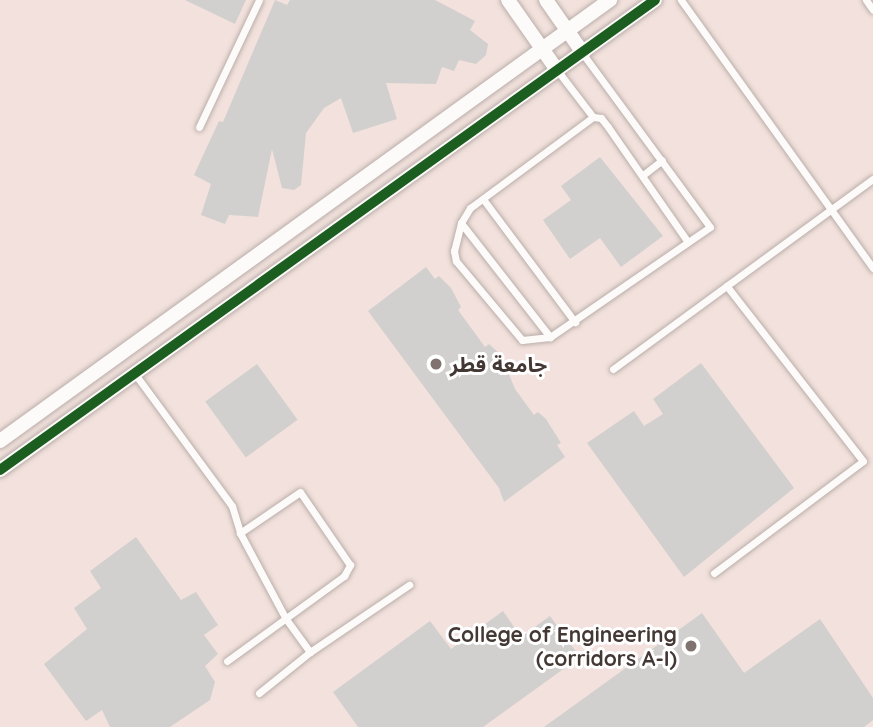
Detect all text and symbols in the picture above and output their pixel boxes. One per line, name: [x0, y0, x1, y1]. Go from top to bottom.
place label: جامعة قطر: [450, 351, 547, 377]
marker: جامعة قطر: [428, 356, 444, 372]
place label: College of Engineering (corridors A-I): [448, 621, 677, 671]
marker: College of Engineering (corridors A-I): [683, 638, 699, 654]

